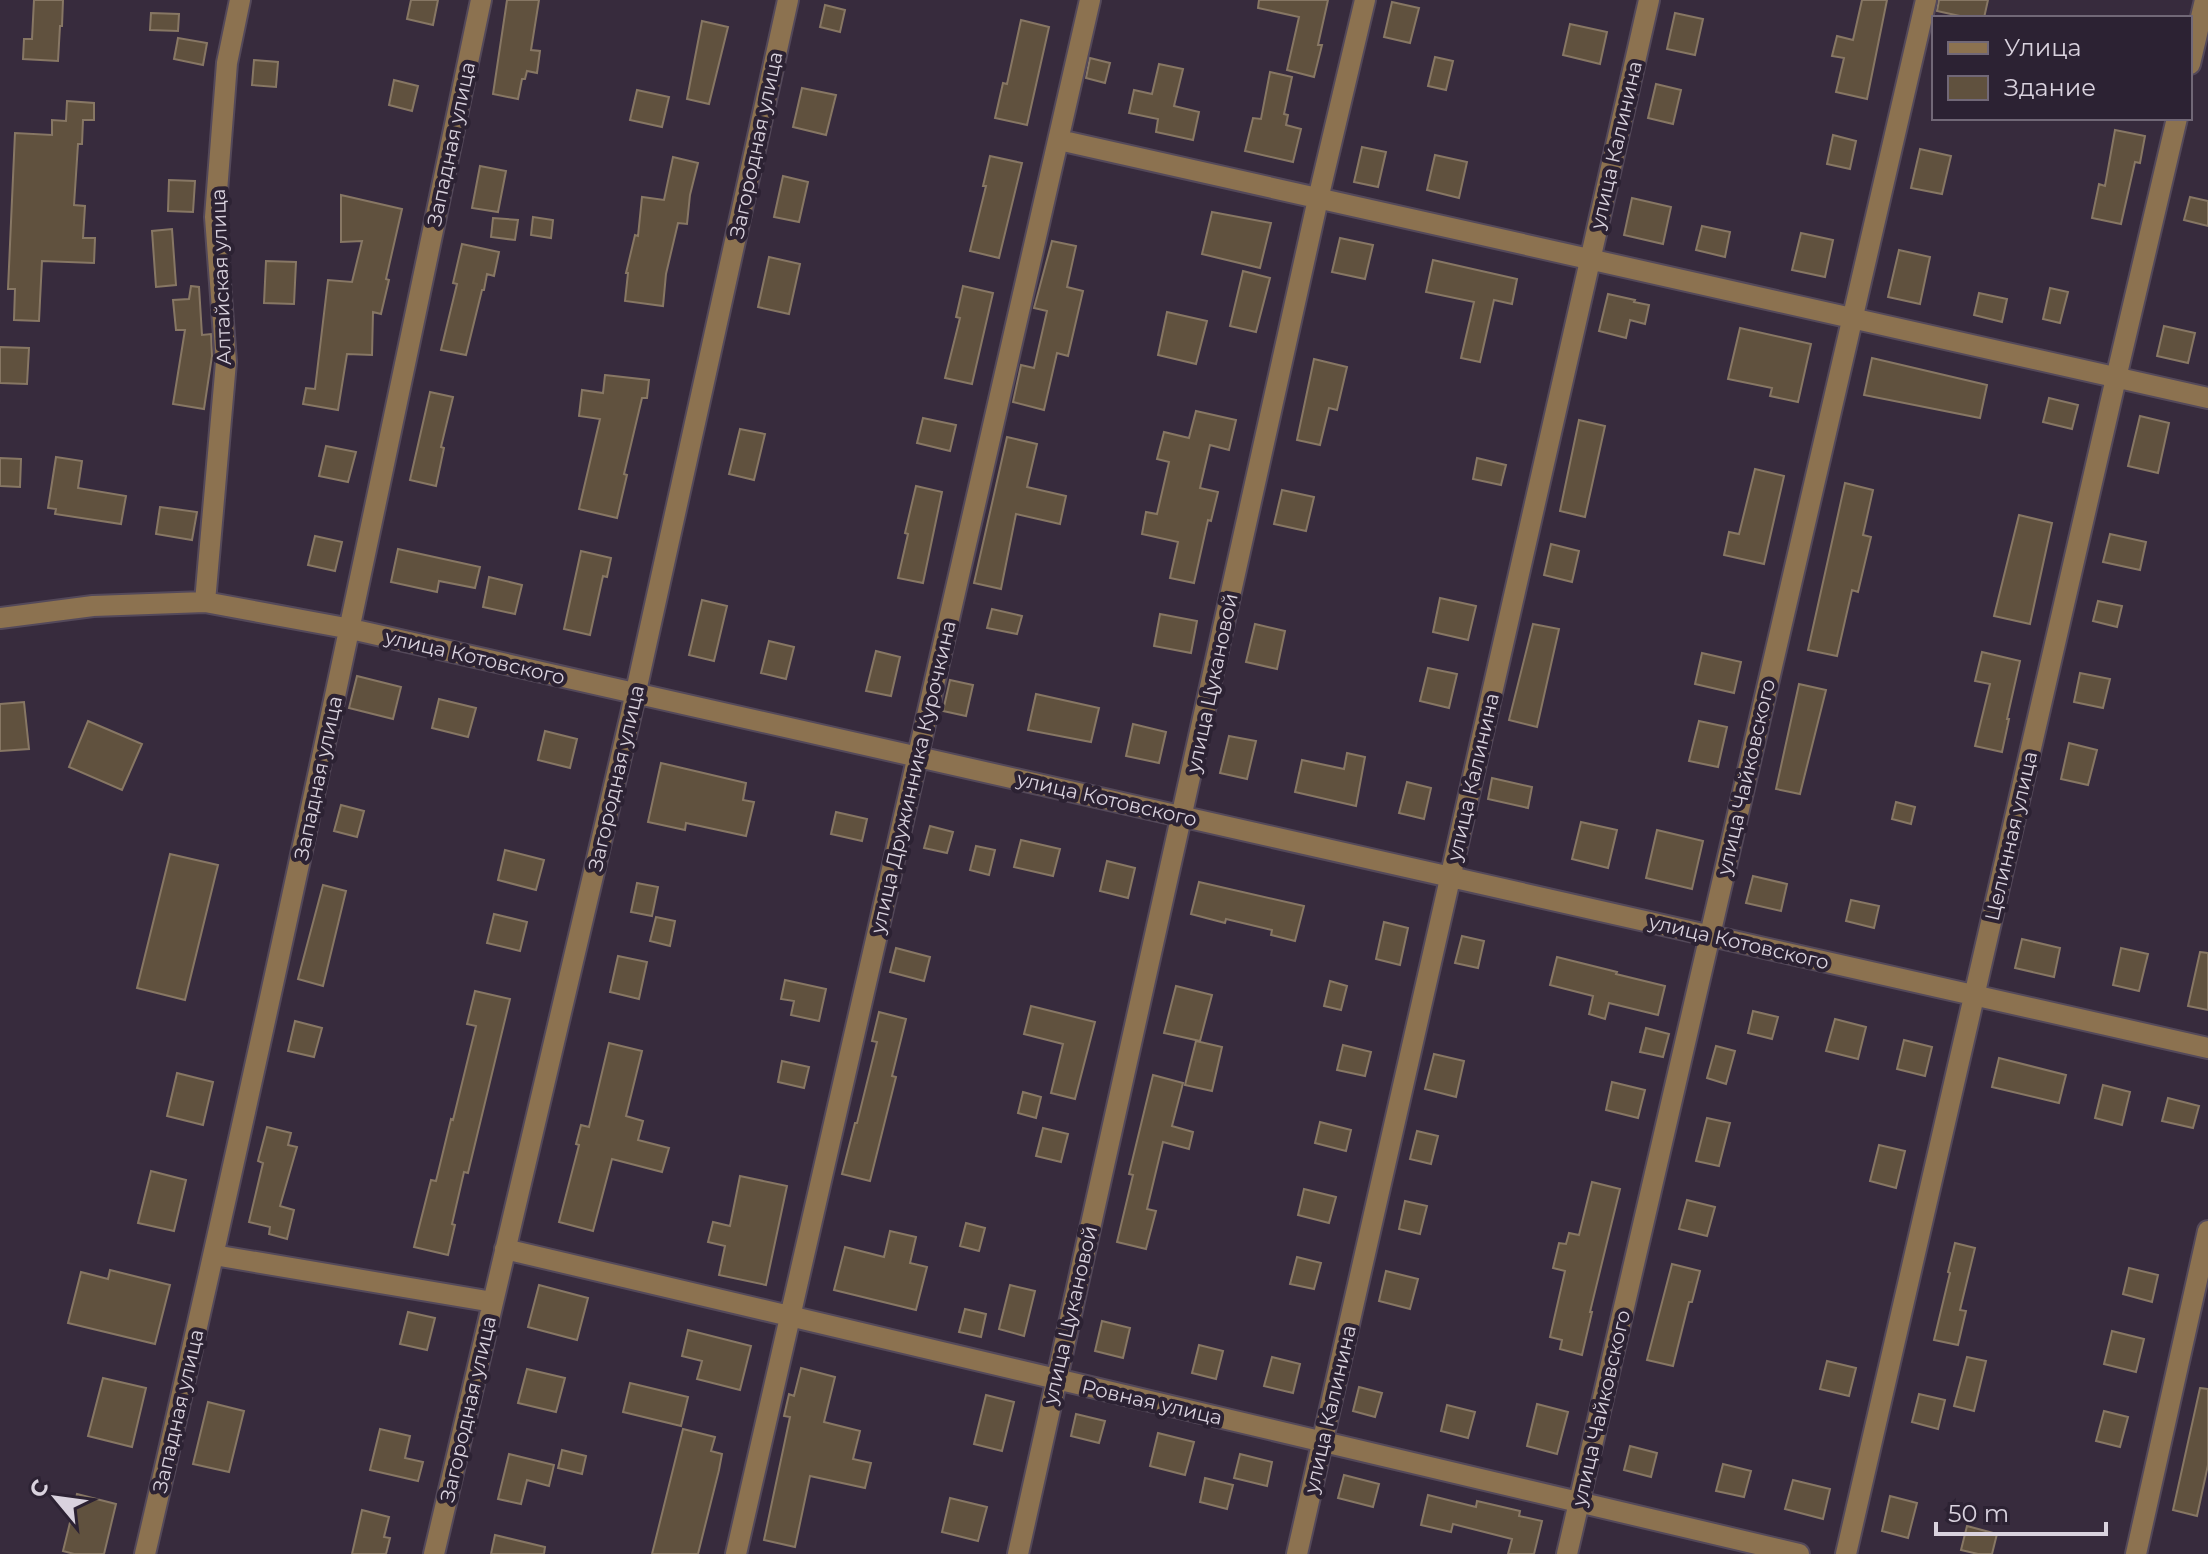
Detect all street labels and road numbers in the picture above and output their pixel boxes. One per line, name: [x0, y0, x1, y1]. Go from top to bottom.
street label: Загородная улица: [724, 49, 788, 241]
street label: улица Калинина: [1585, 59, 1647, 232]
street label: Западная улица: [422, 60, 480, 228]
street label: Алтайская улица: [206, 188, 236, 366]
street label: улица Цукановой: [1181, 591, 1243, 776]
street label: улица Дружинника Курочкина: [865, 618, 961, 937]
street label: улица Котовского: [382, 624, 567, 689]
street label: улица Чайковского: [1712, 677, 1780, 878]
street label: Загородная улица: [583, 683, 649, 873]
street label: улица Калинина: [1442, 691, 1504, 864]
street label: Западная улица: [289, 694, 347, 862]
street label: Целинная улица: [1980, 749, 2042, 923]
street label: улица Котовского: [1014, 766, 1199, 831]
street label: улица Котовского: [1646, 909, 1831, 974]
street label: улица Цукановой: [1038, 1223, 1102, 1408]
street label: улица Чайковского: [1567, 1308, 1635, 1509]
street label: Загородная улица: [435, 1314, 501, 1504]
street label: улица Калинина: [1299, 1323, 1361, 1496]
street label: Западная улица: [148, 1327, 208, 1495]
street label: Ровная улица: [1079, 1374, 1225, 1430]

